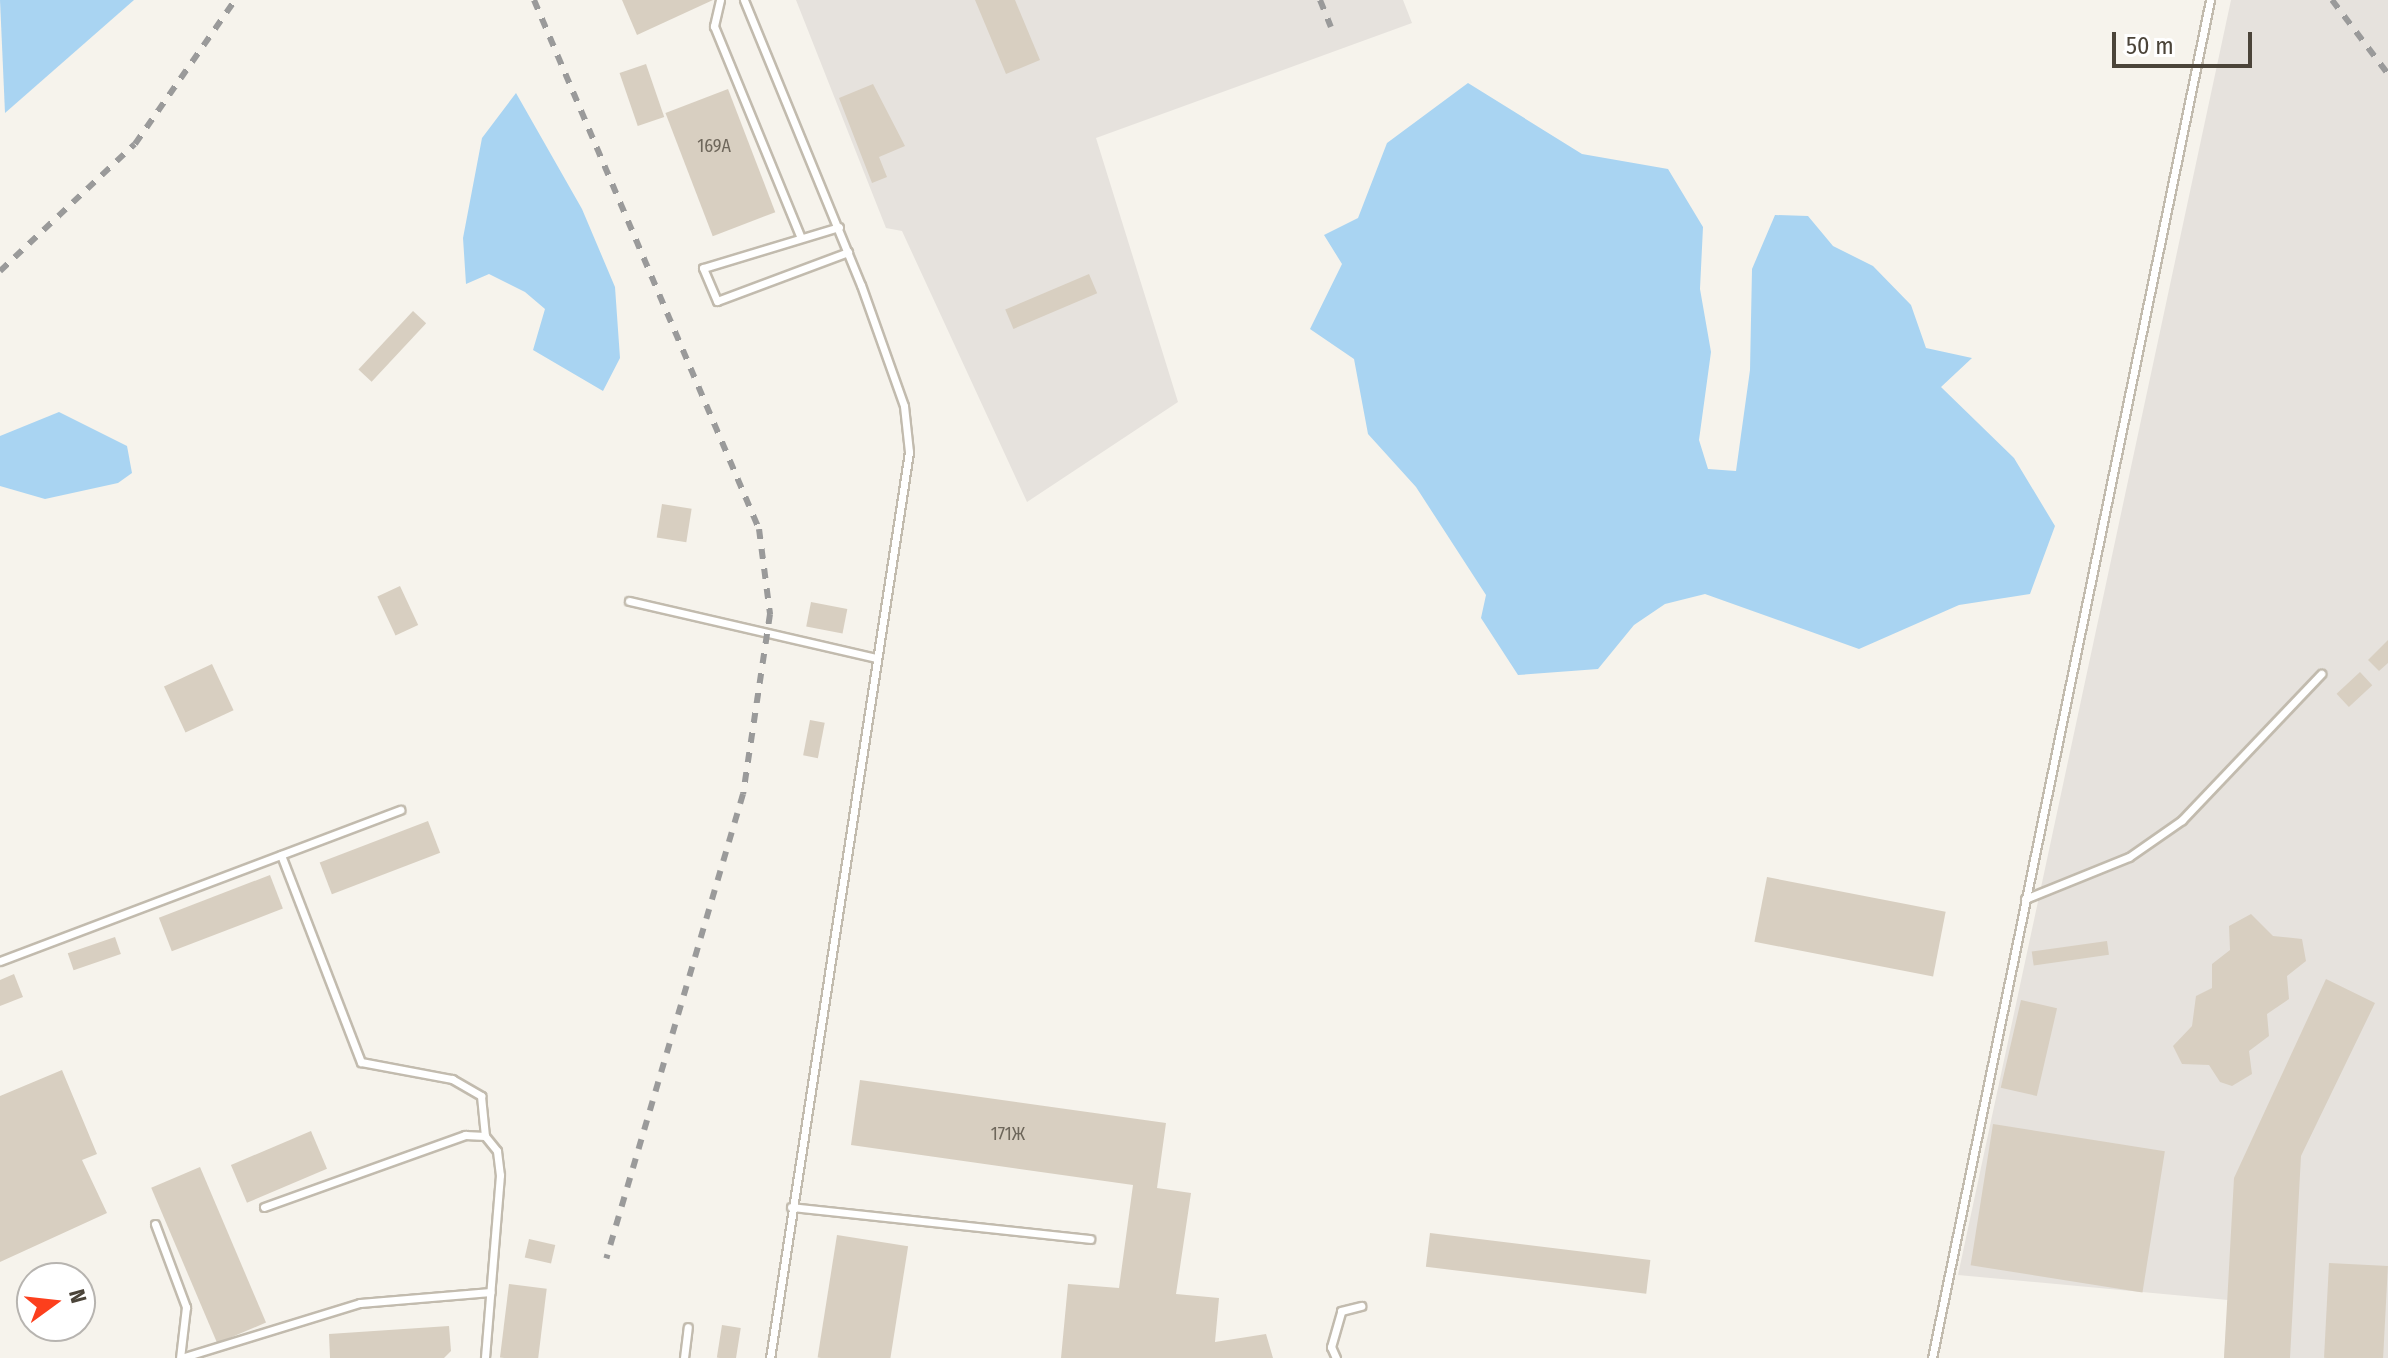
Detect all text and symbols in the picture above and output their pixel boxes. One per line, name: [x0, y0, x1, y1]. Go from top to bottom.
scale bar: [2116, 16, 2256, 66]
text: 50 m: [2126, 32, 2174, 60]
house number: 169А: [697, 135, 731, 157]
house number: 171Ж: [991, 1123, 1025, 1145]
north arrow: [16, 1262, 96, 1342]
text: N: [63, 1286, 92, 1306]

